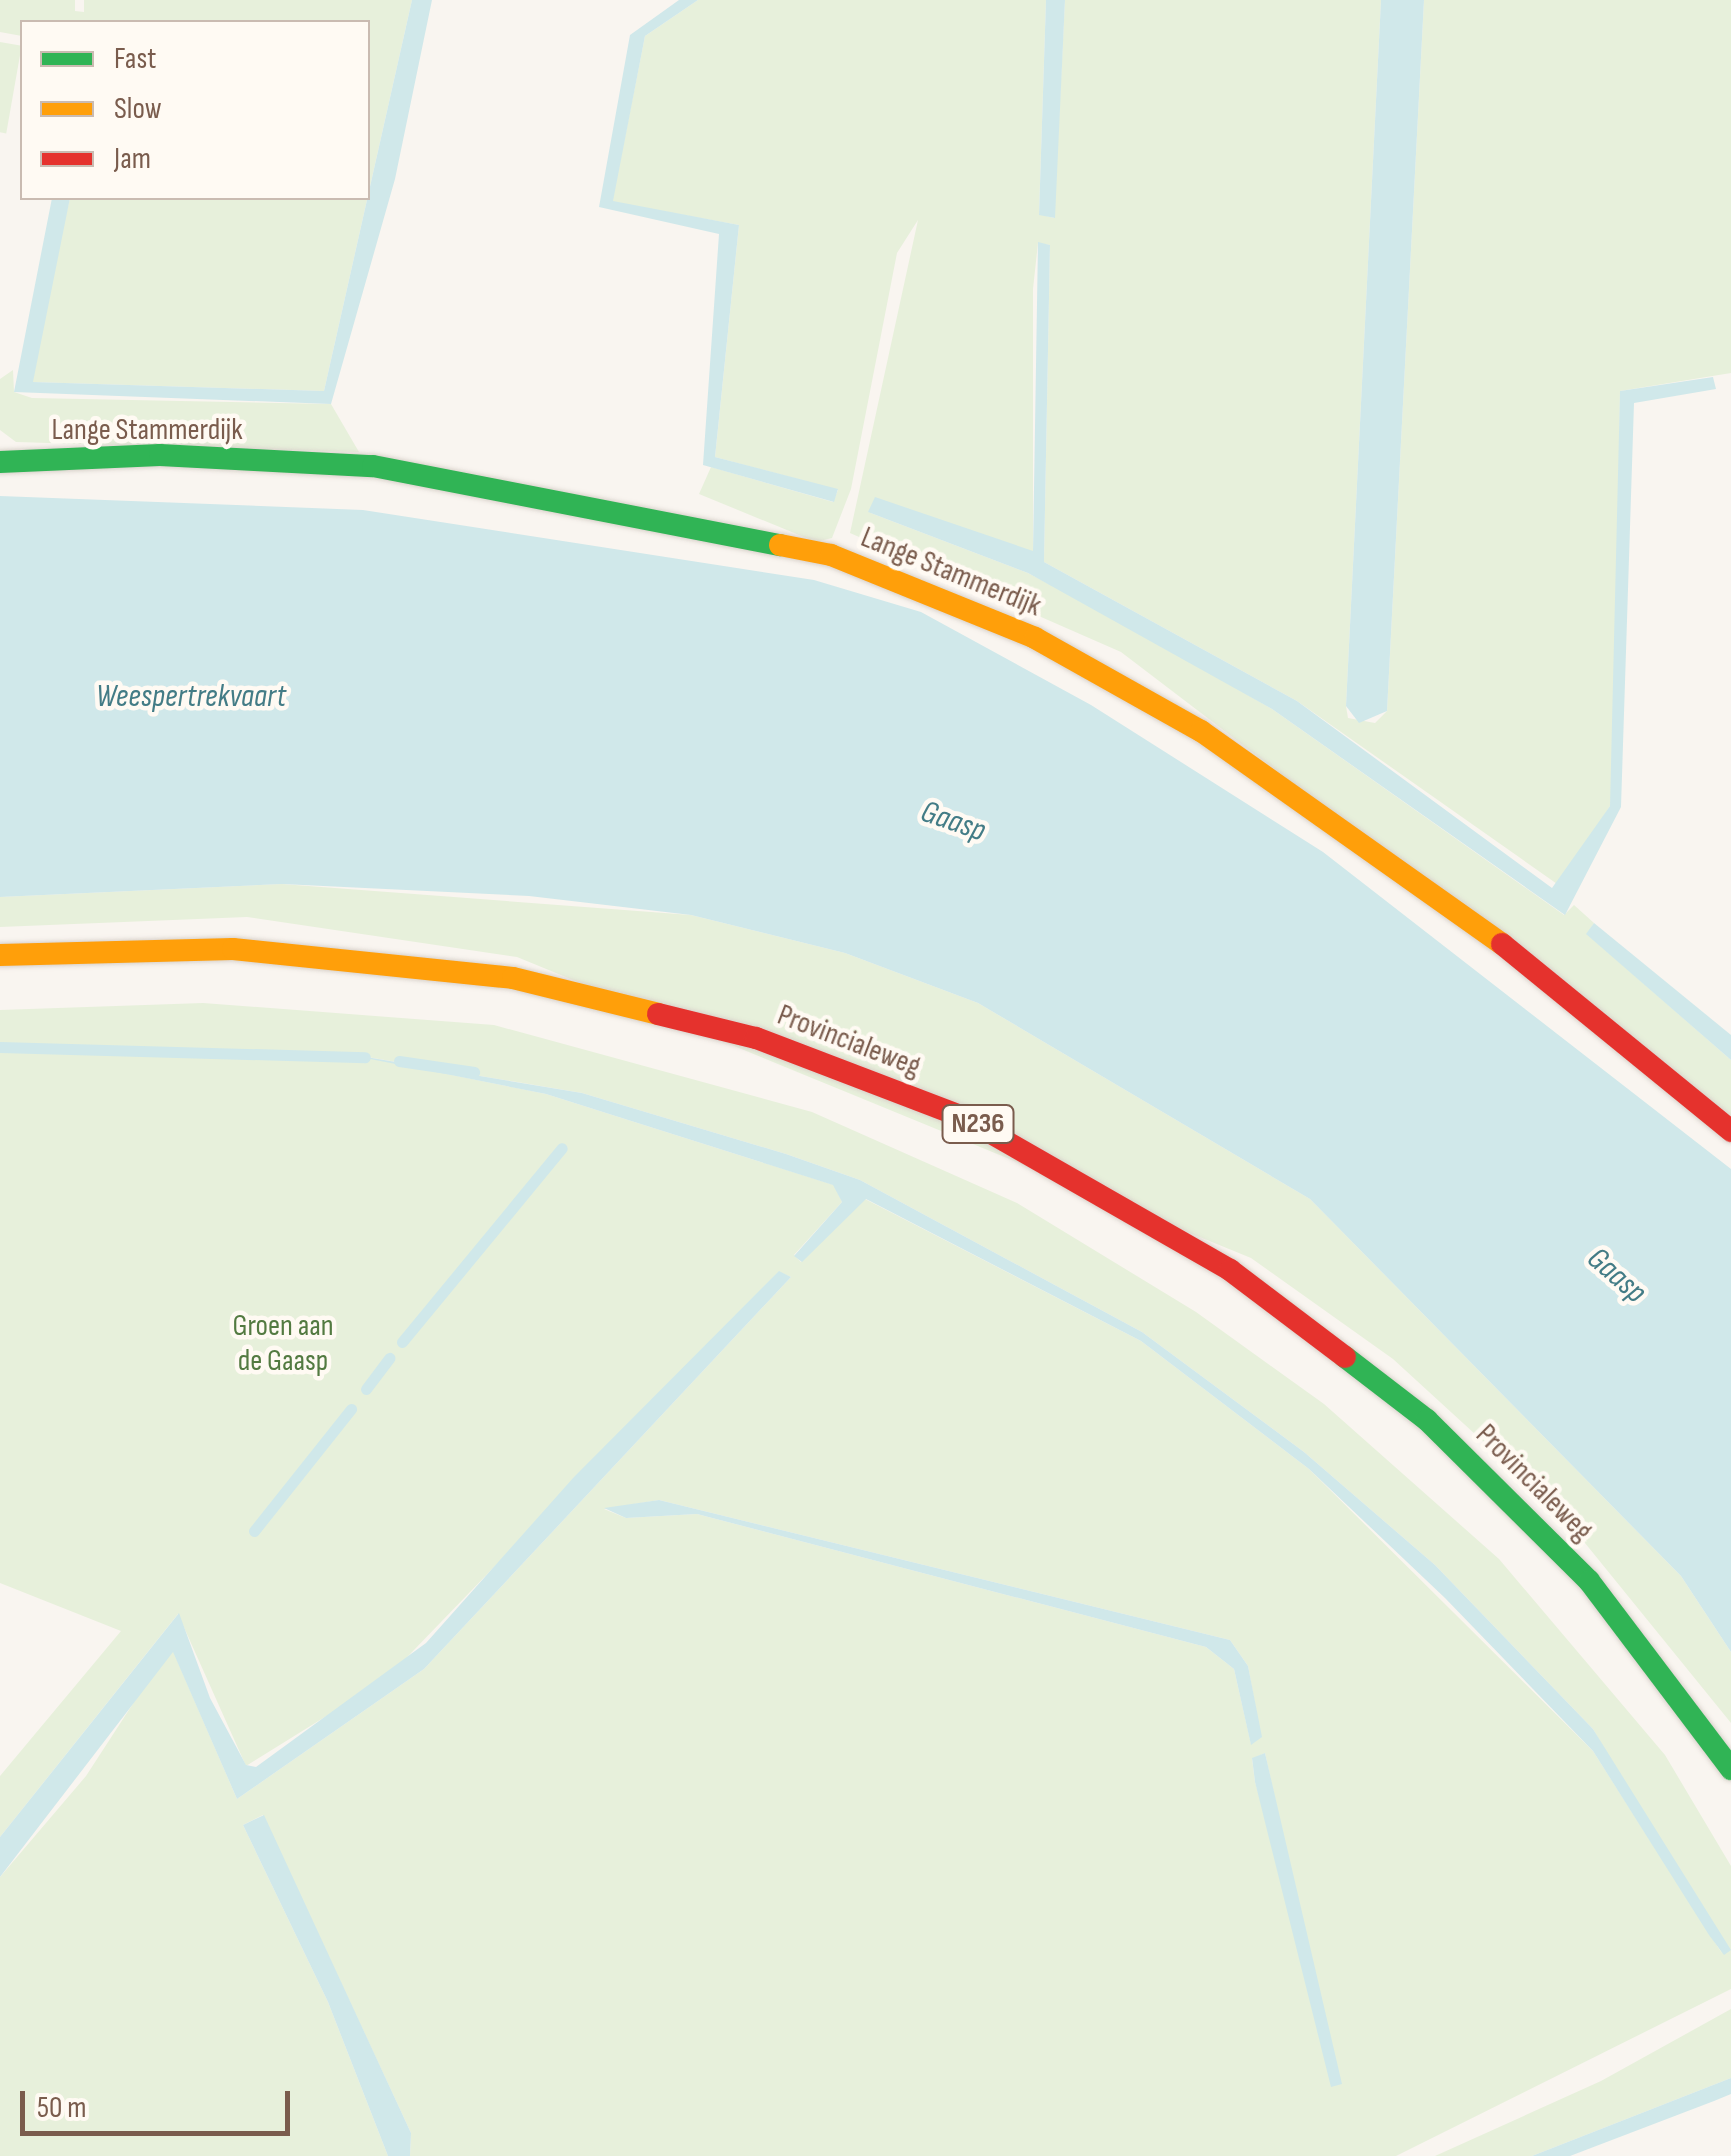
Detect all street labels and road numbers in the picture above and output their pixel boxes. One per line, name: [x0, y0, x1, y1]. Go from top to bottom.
street label: Lange Stammerdijk: [51, 412, 243, 448]
street label: Lange Stammerdijk: [856, 520, 1046, 624]
street label: Provincialeweg: [772, 997, 926, 1085]
road number: N236: [940, 1101, 1016, 1147]
street label: Provincialeweg: [1468, 1417, 1600, 1549]

